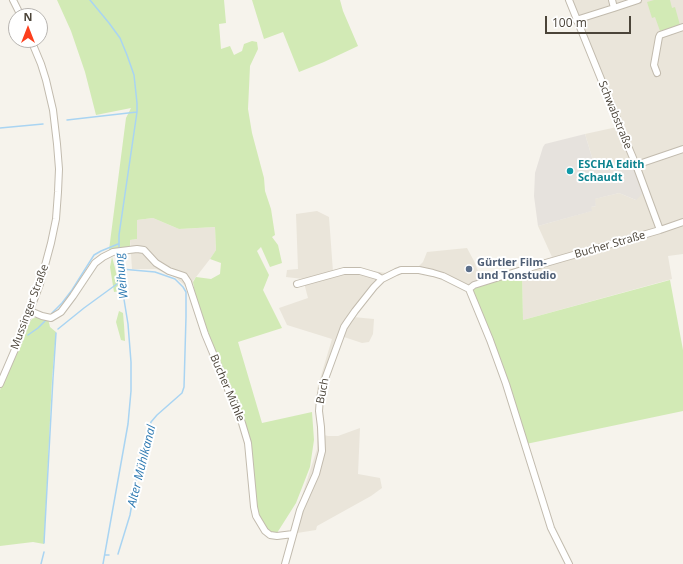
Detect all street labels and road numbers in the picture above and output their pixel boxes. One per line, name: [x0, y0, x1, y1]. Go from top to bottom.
street label: Schwabstraße: [595, 79, 635, 151]
street label: Bucher Straße: [573, 229, 647, 261]
street label: Mussinger Straße: [8, 263, 52, 351]
street label: Bucher Mühle: [207, 352, 247, 424]
street label: Buch: [314, 377, 332, 405]

